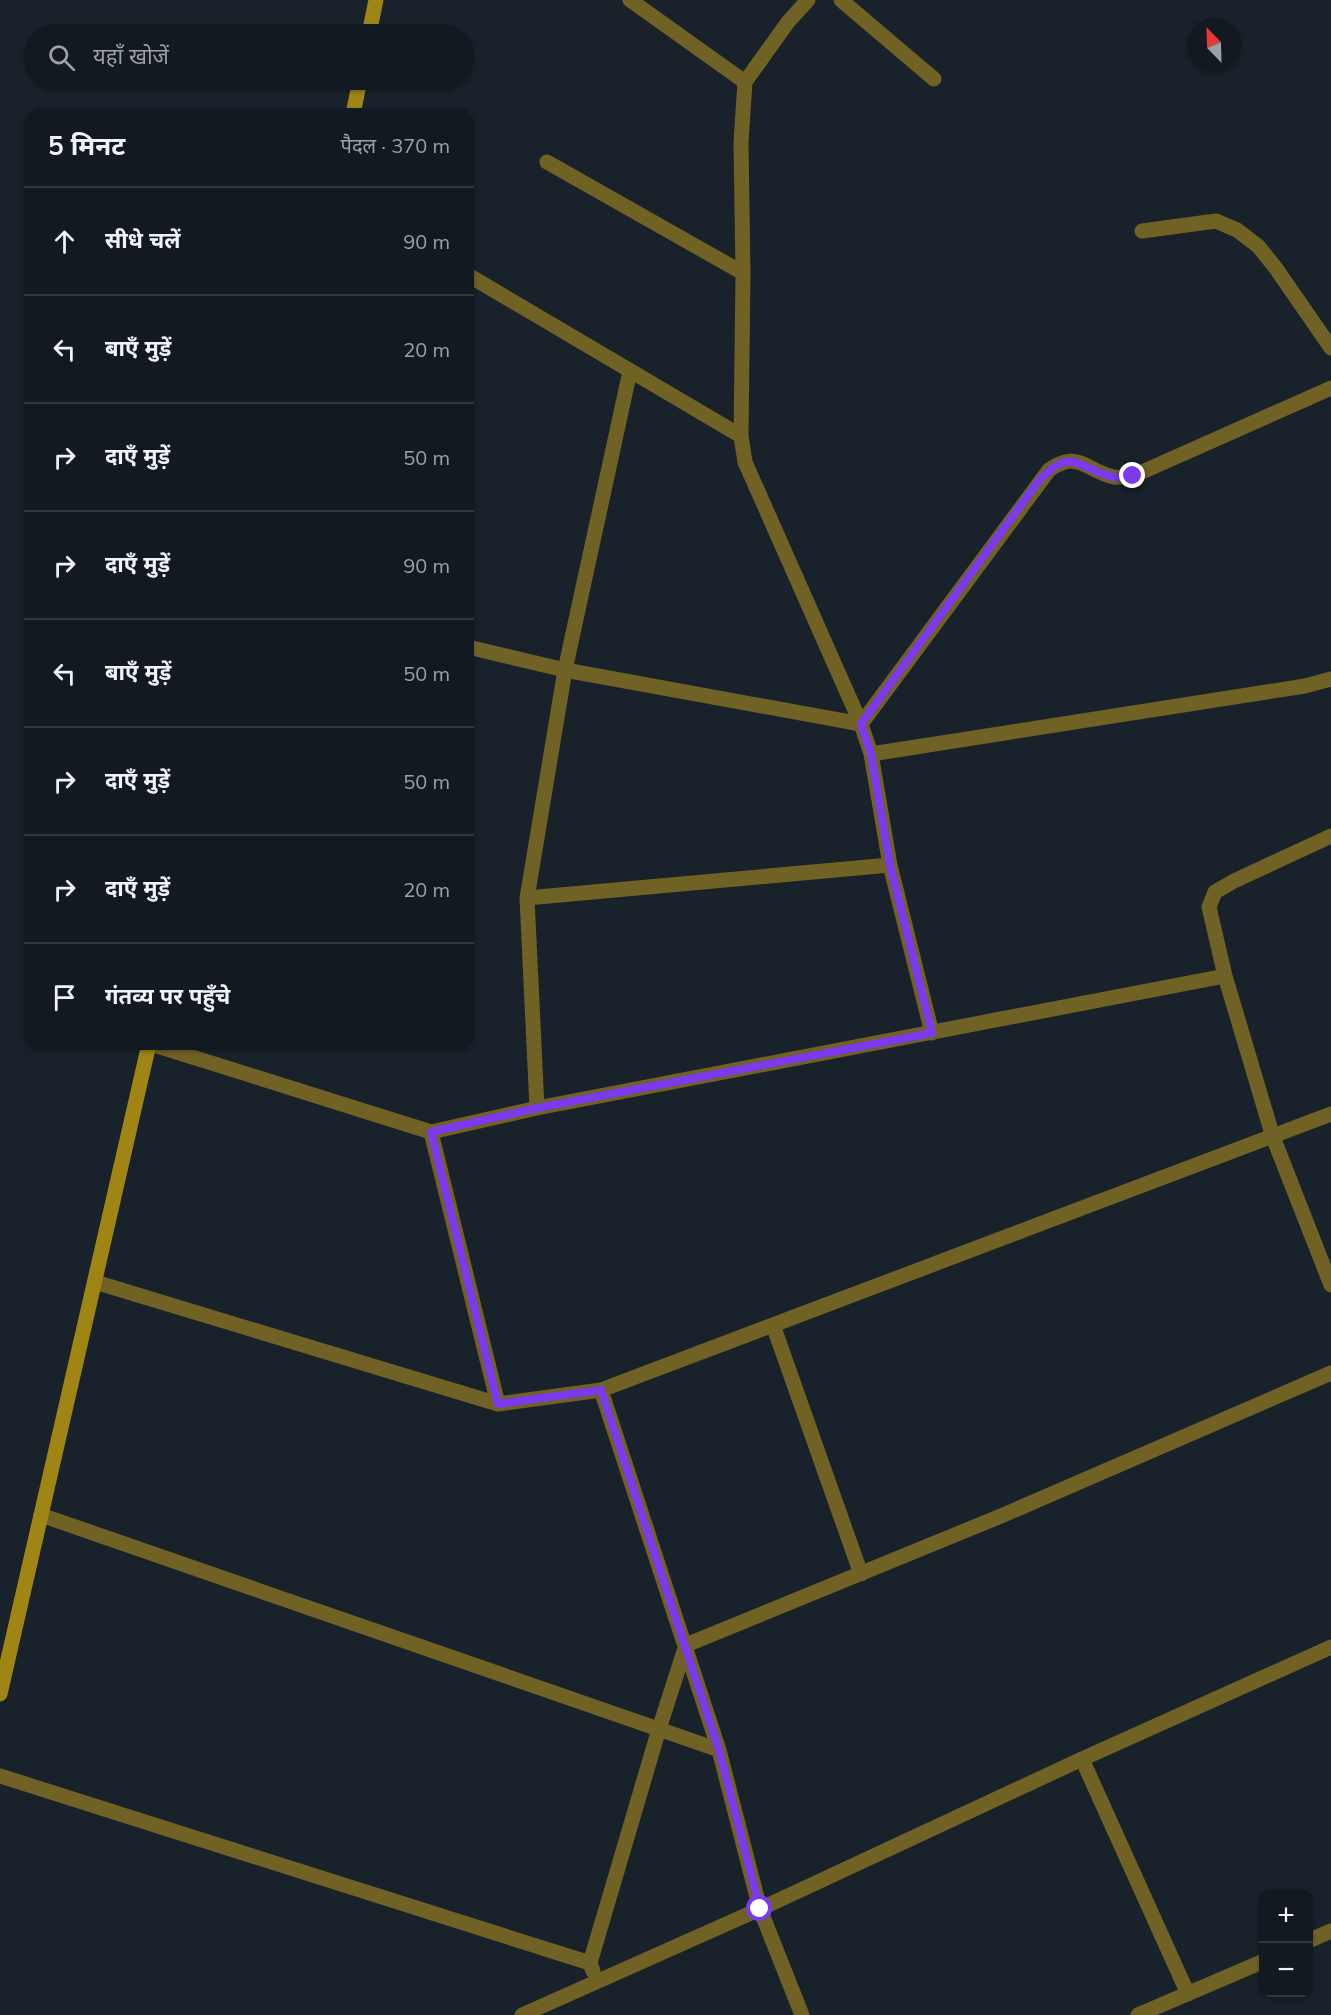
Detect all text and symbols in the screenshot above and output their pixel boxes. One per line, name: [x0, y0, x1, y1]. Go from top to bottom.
north arrow: [1187, 18, 1241, 72]
search box: [24, 24, 474, 90]
icon: search: [45, 41, 78, 74]
text: यहाँ खोजें: [93, 42, 169, 70]
text: 5 मिनट: [48, 129, 125, 162]
text: पैदल · 370 m: [341, 133, 450, 158]
icon: ahead: [48, 225, 81, 258]
text: सीधे चलें: [105, 226, 180, 254]
text: 90 m: [403, 229, 450, 254]
icon: left: [48, 333, 81, 366]
text: बाएँ मुड़ें: [105, 334, 171, 362]
text: 20 m: [403, 337, 450, 362]
icon: right: [48, 441, 81, 474]
text: दाएँ मुड़ें: [105, 442, 170, 470]
text: 50 m: [403, 445, 450, 470]
route end: [1119, 462, 1145, 488]
icon: right: [48, 549, 81, 582]
text: दाएँ मुड़ें: [105, 550, 170, 578]
text: 90 m: [403, 553, 450, 578]
icon: left: [48, 657, 81, 690]
text: बाएँ मुड़ें: [105, 658, 171, 686]
text: 50 m: [403, 661, 450, 686]
icon: right: [48, 765, 81, 798]
text: दाएँ मुड़ें: [105, 766, 170, 794]
text: 50 m: [403, 769, 450, 794]
icon: right: [48, 873, 81, 906]
text: दाएँ मुड़ें: [105, 874, 170, 902]
text: 20 m: [403, 877, 450, 902]
icon: arrive: [48, 981, 81, 1014]
text: गंतव्य पर पहुँचे: [105, 982, 230, 1010]
map controls: [1259, 1889, 1313, 1997]
button: +: [1259, 1889, 1313, 1943]
route start: [746, 1895, 772, 1921]
button: −: [1259, 1943, 1313, 1997]

